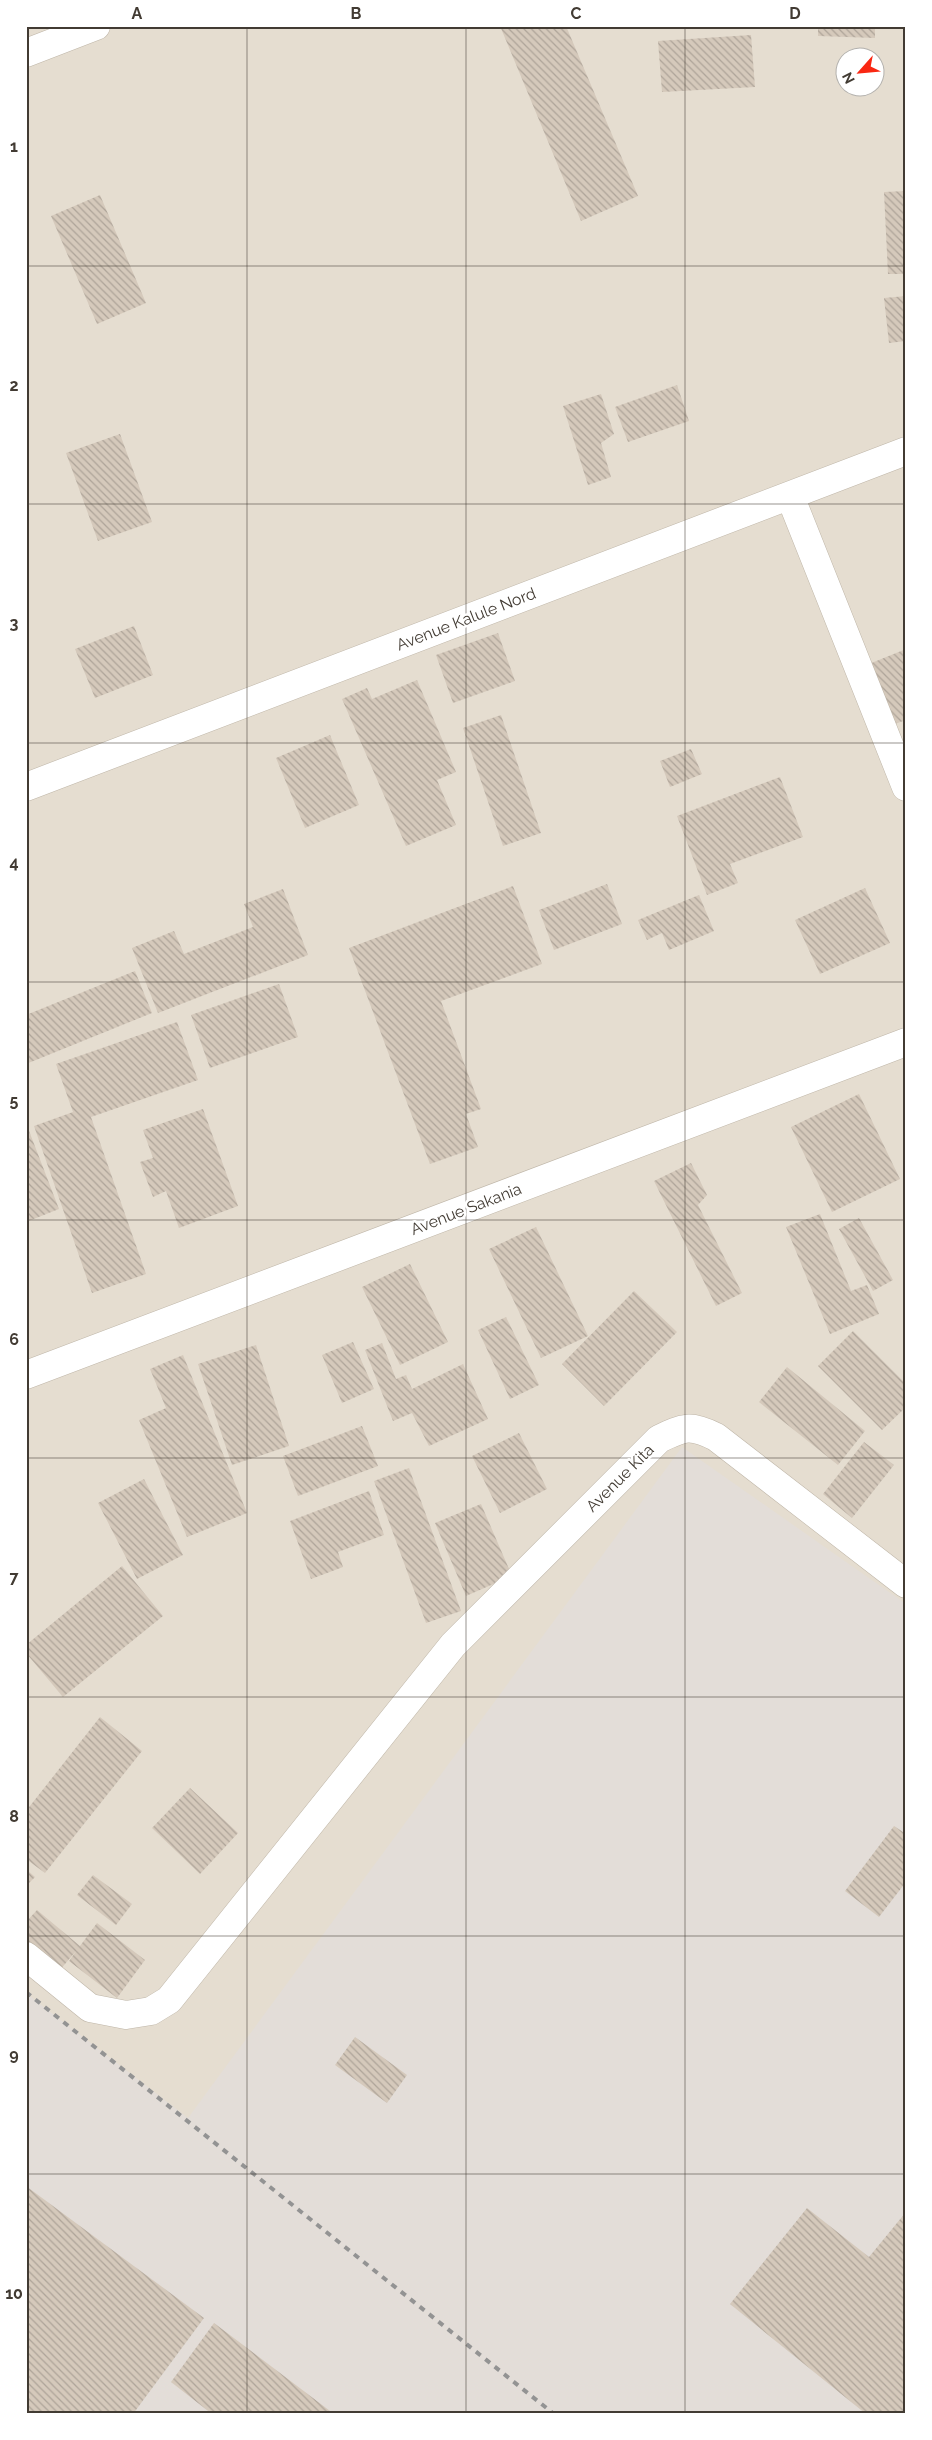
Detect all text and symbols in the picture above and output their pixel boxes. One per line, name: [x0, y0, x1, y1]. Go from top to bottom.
text: A: [132, 4, 143, 23]
text: B: [351, 4, 362, 23]
text: C: [571, 4, 582, 23]
text: D: [789, 4, 801, 23]
north arrow: [834, 48, 884, 98]
text: N: [839, 70, 858, 86]
text: 1: [10, 137, 18, 156]
text: 2: [9, 376, 19, 395]
street label: Avenue Kalule Nord: [394, 584, 539, 654]
text: 3: [10, 614, 19, 633]
text: 4: [9, 853, 19, 872]
text: 5: [10, 1091, 19, 1110]
street label: Avenue Sakania: [408, 1179, 524, 1239]
text: 6: [9, 1330, 19, 1349]
street label: Avenue Kita: [582, 1440, 658, 1516]
text: 7: [10, 1568, 19, 1587]
text: 8: [9, 1807, 19, 1826]
text: 9: [9, 2045, 19, 2064]
text: 10: [5, 2284, 23, 2303]

